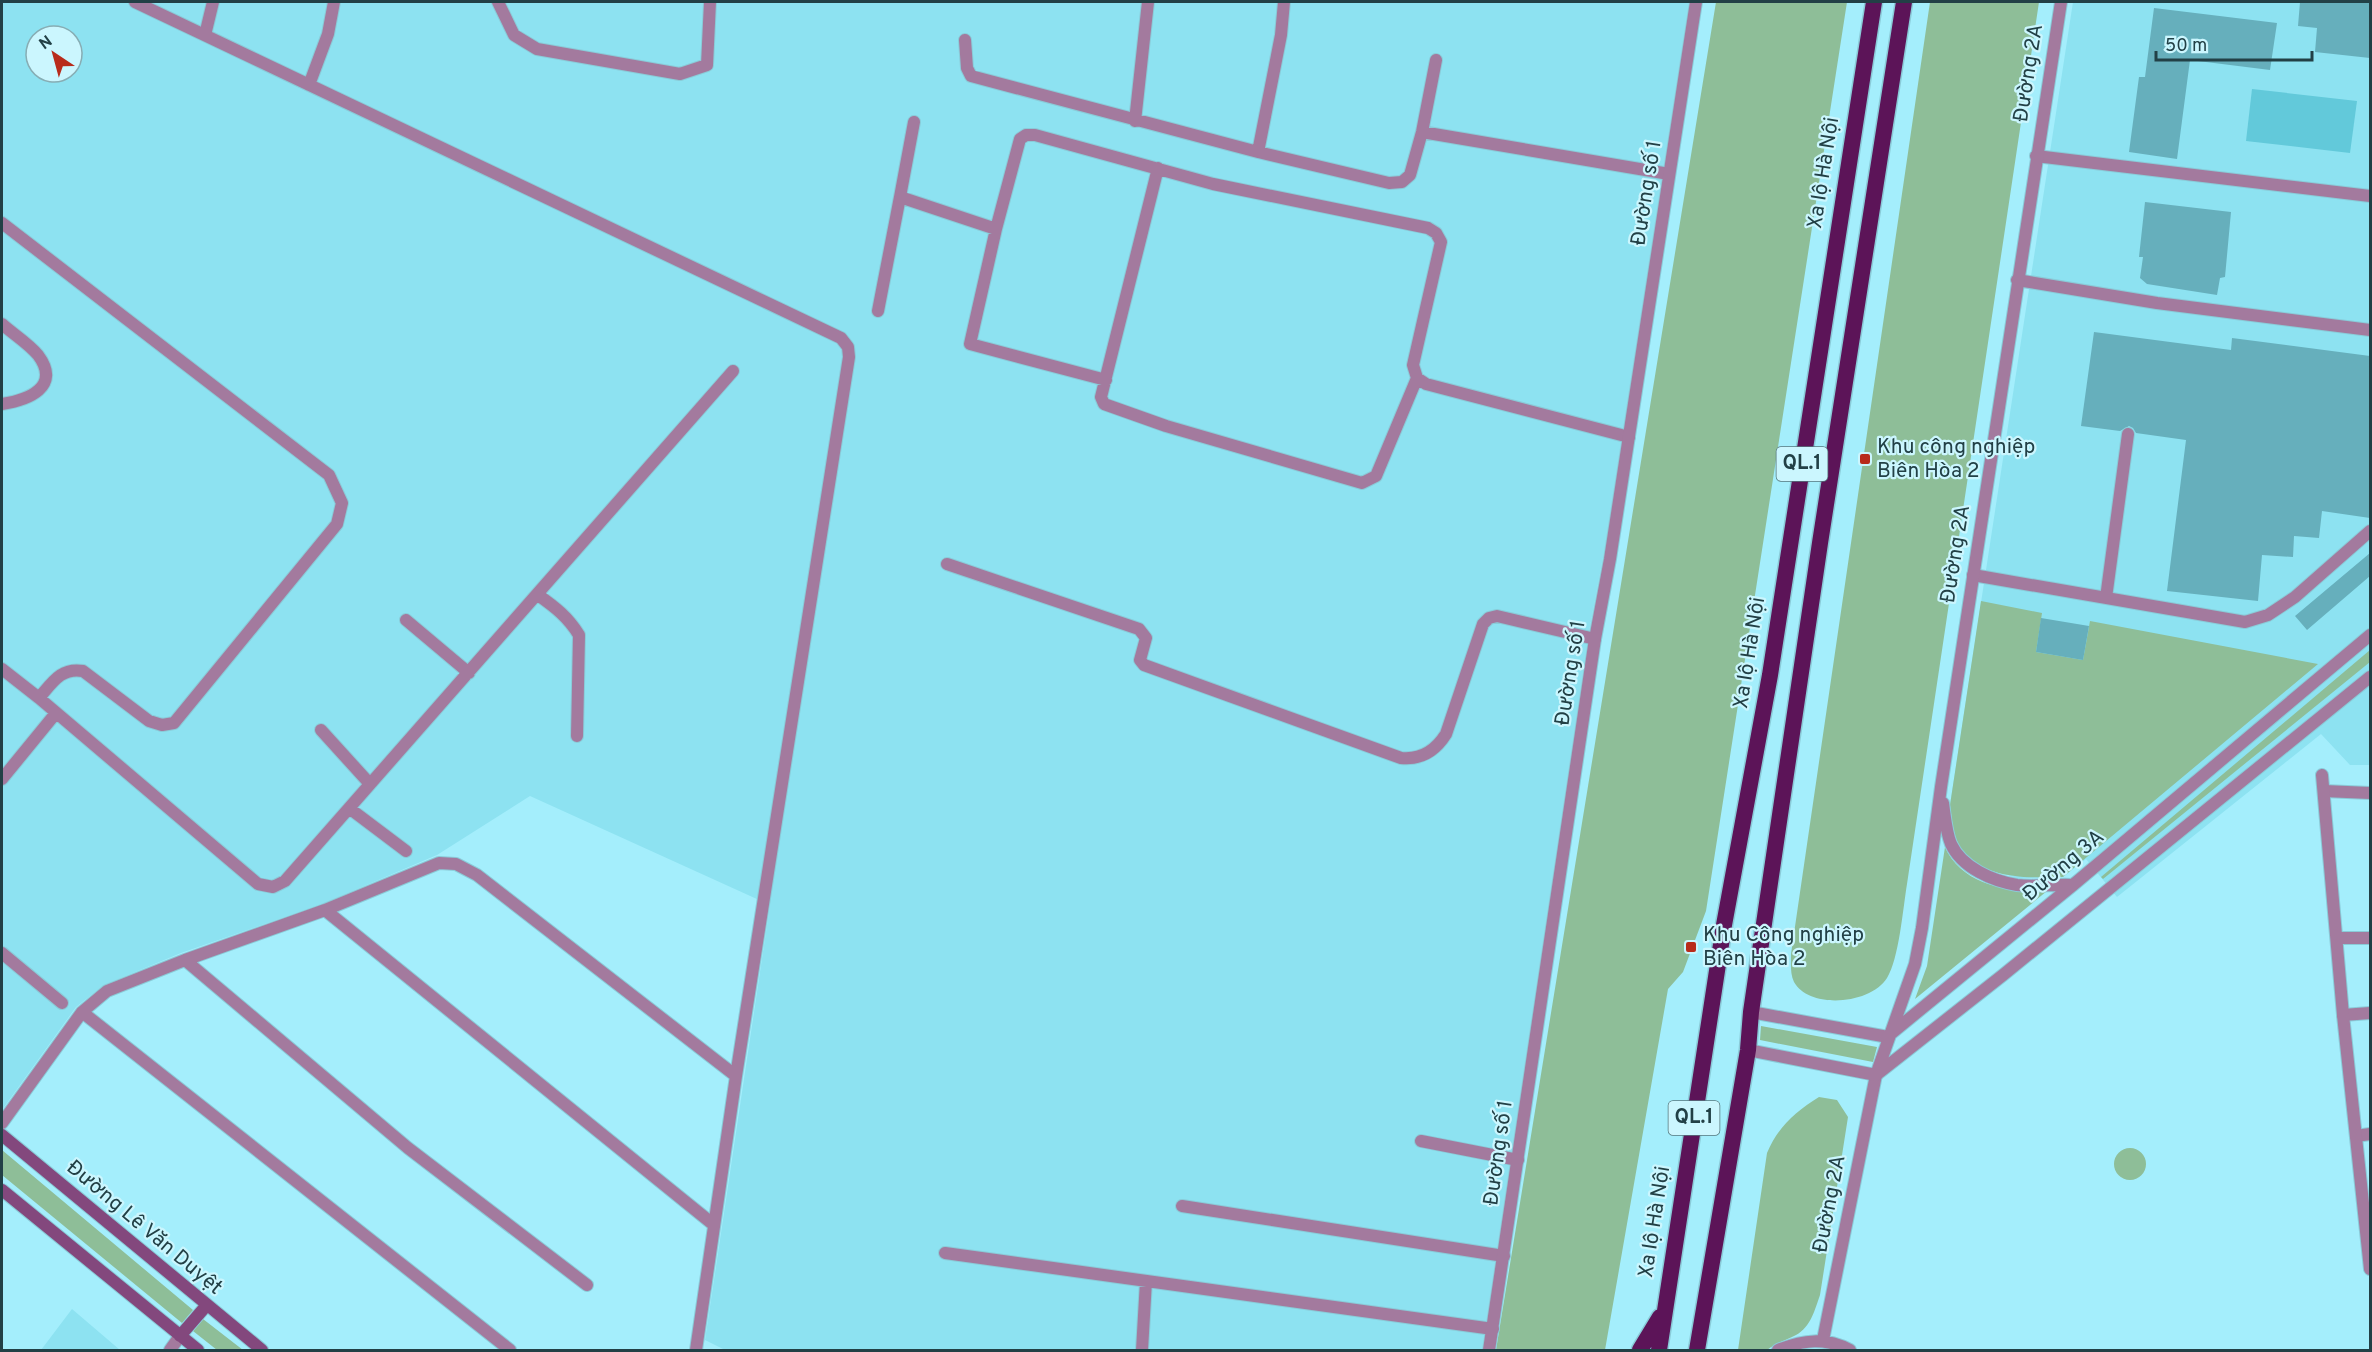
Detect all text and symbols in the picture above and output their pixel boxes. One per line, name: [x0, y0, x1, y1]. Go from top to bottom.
street label: Đường 2A: [2008, 22, 2050, 124]
north arrow: [24, 24, 84, 84]
scale bar: [2156, 24, 2312, 62]
text: N: [36, 32, 57, 55]
text: 50 m: [2165, 35, 2207, 58]
street label: Xa lộ Hà Nội: [1802, 115, 1846, 231]
street label: Đường số 1: [1625, 139, 1669, 247]
place label: Khu công nghiệp Biên Hòa 2: [1877, 434, 2035, 485]
road number: QL.1: [1776, 447, 1828, 481]
marker: Khu công nghiệp Biên Hòa 2: [1858, 452, 1872, 466]
street label: Đường 2A: [1935, 503, 1977, 605]
street label: Xa lộ Hà Nội: [1728, 595, 1772, 711]
street label: Đường số 1: [1549, 619, 1593, 727]
street label: Đường 3A: [2018, 824, 2110, 908]
place label: Khu Công nghiệp Biên Hòa 2: [1703, 922, 1864, 973]
marker: Khu Công nghiệp Biên Hòa 2: [1684, 940, 1698, 954]
street label: Đường số 1: [1478, 1099, 1520, 1207]
road number: QL.1: [1668, 1101, 1720, 1135]
street label: Đường 2A: [1807, 1153, 1853, 1255]
street label: Đường Lê Văn Duyệt: [60, 1155, 228, 1301]
street label: Xa lộ Hà Nội: [1633, 1164, 1677, 1280]

